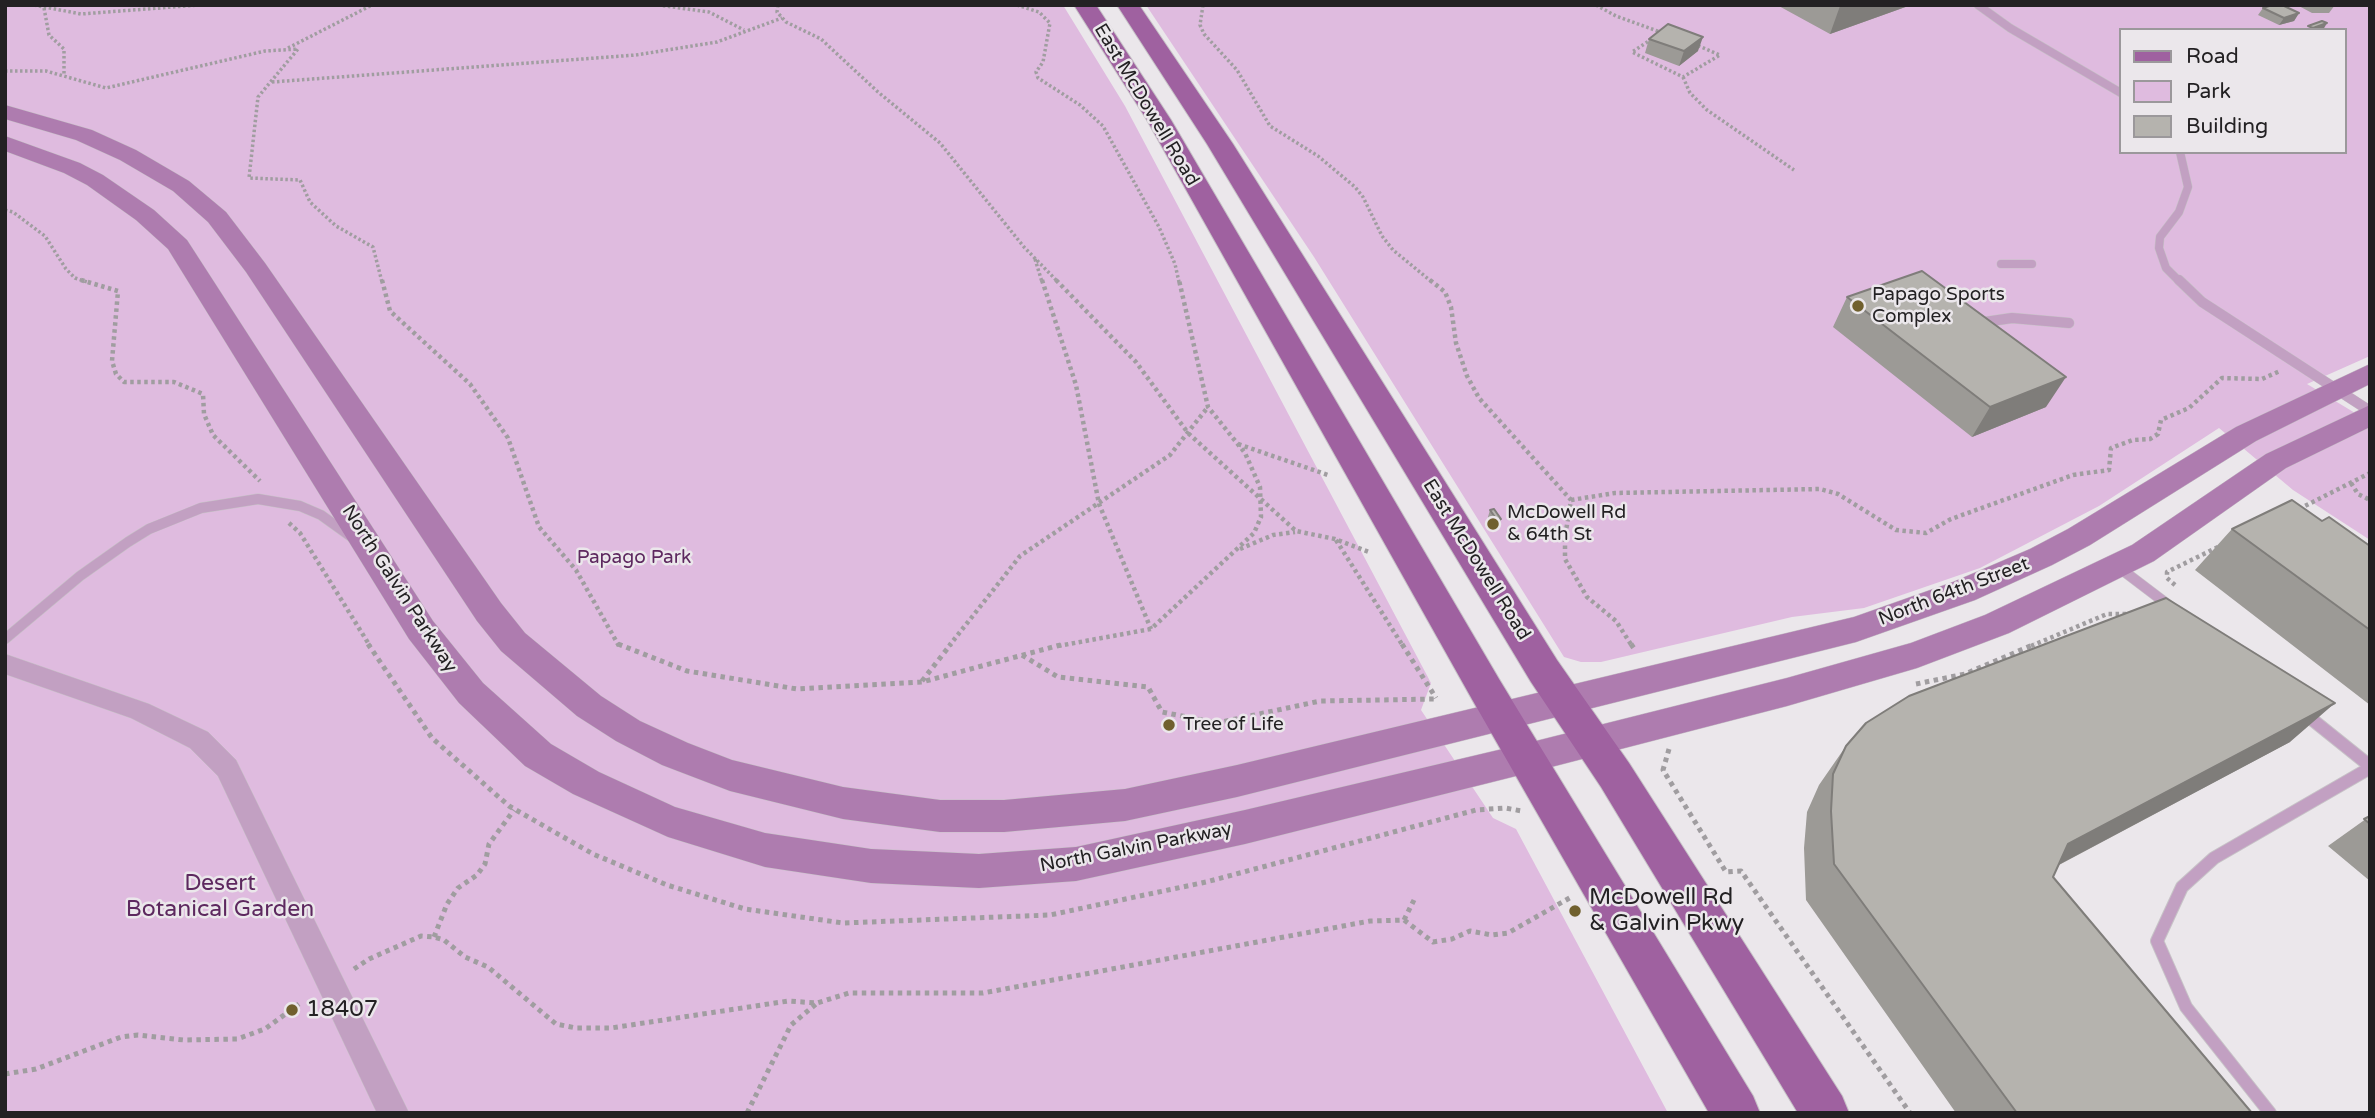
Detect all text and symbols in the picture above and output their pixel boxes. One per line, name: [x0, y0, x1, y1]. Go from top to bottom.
street label: East McDowell Road: [1089, 20, 1203, 190]
legend: [2120, 28, 2347, 154]
text: Road: [2186, 44, 2239, 69]
text: Park: [2186, 79, 2231, 104]
text: Building: [2186, 114, 2268, 139]
place label: Papago Sports Complex: [1872, 284, 2005, 328]
marker: Papago Sports Complex: [1850, 298, 1866, 314]
street label: East McDowell Road: [1417, 475, 1535, 645]
street label: North Galvin Parkway: [336, 501, 462, 677]
place label: McDowell Rd & 64th St: [1507, 502, 1626, 546]
marker: McDowell Rd & 64th St: [1485, 516, 1501, 532]
park label: Papago Park: [577, 547, 691, 569]
street label: North 64th Street: [1875, 553, 2033, 631]
place label: Tree of Life: [1183, 714, 1284, 736]
marker: Tree of Life: [1161, 717, 1177, 733]
street label: North Galvin Parkway: [1038, 818, 1234, 878]
park label: Desert Botanical Garden: [126, 870, 314, 924]
place label: McDowell Rd & Galvin Pkwy: [1589, 884, 1744, 938]
marker: McDowell Rd & Galvin Pkwy: [1567, 903, 1583, 919]
place label: 18407: [306, 996, 378, 1024]
marker: 18407: [284, 1002, 300, 1018]

